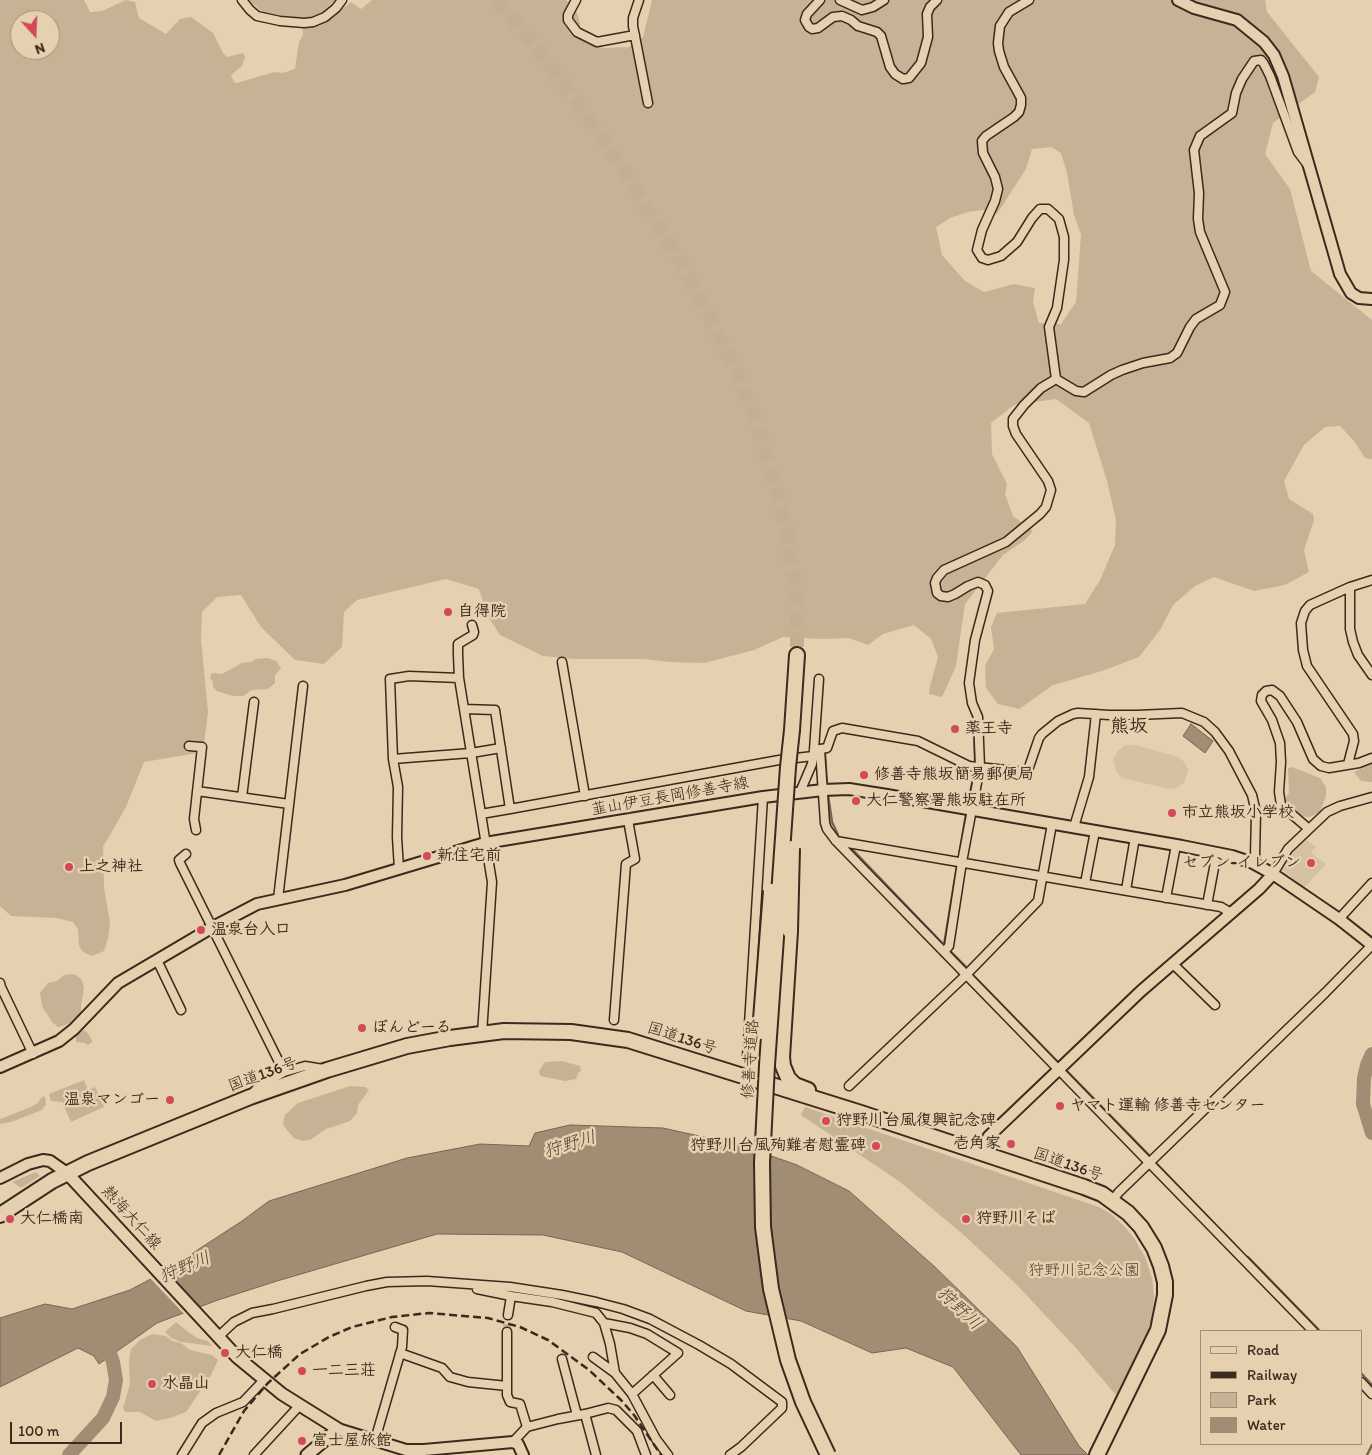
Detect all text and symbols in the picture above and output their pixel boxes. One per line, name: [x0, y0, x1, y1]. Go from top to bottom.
north arrow: [10, 10, 60, 60]
text: N: [33, 39, 47, 58]
place label: 自得院: [458, 602, 506, 622]
marker: 自得院: [442, 606, 454, 618]
district label: 熊坂: [1110, 716, 1148, 738]
place label: 薬王寺: [965, 719, 1013, 739]
marker: 薬王寺: [949, 723, 961, 735]
place label: 修善寺熊坂簡易郵便局: [874, 765, 1034, 785]
marker: 修善寺熊坂簡易郵便局: [858, 769, 870, 781]
street label: 韮山伊豆長岡修善寺線: [590, 774, 750, 820]
place label: 大仁警察署熊坂駐在所: [866, 791, 1026, 811]
marker: 大仁警察署熊坂駐在所: [850, 795, 862, 807]
place label: 市立熊坂小学校: [1182, 803, 1294, 823]
marker: 市立熊坂小学校: [1166, 807, 1178, 819]
place label: 新住宅前: [437, 846, 501, 866]
marker: 新住宅前: [421, 850, 433, 862]
place label: セブン-イレブン: [1183, 853, 1301, 873]
place label: 上之神社: [79, 857, 143, 877]
marker: セブン-イレブン: [1305, 857, 1317, 869]
marker: 上之神社: [63, 861, 75, 873]
place label: 温泉台入口: [211, 920, 291, 940]
marker: 温泉台入口: [195, 924, 207, 936]
place label: ぼんどーる: [372, 1018, 452, 1038]
street label: 修善寺道路: [739, 1018, 763, 1100]
street label: 国道136号: [645, 1019, 719, 1059]
marker: ぼんどーる: [356, 1022, 368, 1034]
street label: 国道136号: [226, 1054, 300, 1096]
place label: 温泉マンゴー: [64, 1090, 160, 1110]
marker: 温泉マンゴー: [164, 1094, 176, 1106]
place label: ヤマト運輸 修善寺センター: [1070, 1096, 1266, 1116]
marker: ヤマト運輸 修善寺センター: [1054, 1100, 1066, 1112]
place label: 狩野川台風復興記念碑: [836, 1111, 996, 1131]
marker: 狩野川台風復興記念碑: [820, 1115, 832, 1127]
water label: 狩野川: [541, 1127, 599, 1163]
place label: 壱角家: [953, 1134, 1001, 1154]
place label: 狩野川台風殉難者慰霊碑: [690, 1136, 866, 1156]
marker: 壱角家: [1005, 1138, 1017, 1150]
marker: 狩野川台風殉難者慰霊碑: [870, 1140, 882, 1152]
street label: 国道136号: [1031, 1144, 1105, 1186]
street label: 熱海大仁線: [97, 1182, 165, 1254]
place label: 大仁橋南: [20, 1209, 84, 1229]
place label: 狩野川そば: [976, 1209, 1056, 1229]
marker: 大仁橋南: [4, 1213, 16, 1225]
marker: 狩野川そば: [960, 1213, 972, 1225]
water label: 狩野川: [156, 1248, 214, 1288]
park label: 狩野川記念公園: [1028, 1261, 1140, 1281]
water label: 狩野川: [932, 1283, 986, 1335]
legend: [1200, 1330, 1362, 1445]
text: Road: [1247, 1341, 1279, 1359]
place label: 大仁橋: [235, 1343, 283, 1363]
marker: 大仁橋: [219, 1347, 231, 1359]
place label: 一二三荘: [312, 1361, 376, 1381]
marker: 一二三荘: [296, 1365, 308, 1377]
text: Railway: [1247, 1366, 1297, 1384]
place label: 水晶山: [162, 1374, 210, 1394]
marker: 水晶山: [146, 1378, 158, 1390]
text: Park: [1247, 1391, 1277, 1409]
scale bar: [12, 1412, 125, 1444]
text: Water: [1247, 1416, 1285, 1434]
text: 100 m: [18, 1422, 59, 1440]
place label: 富士屋旅館: [312, 1431, 392, 1451]
marker: 富士屋旅館: [296, 1435, 308, 1447]

